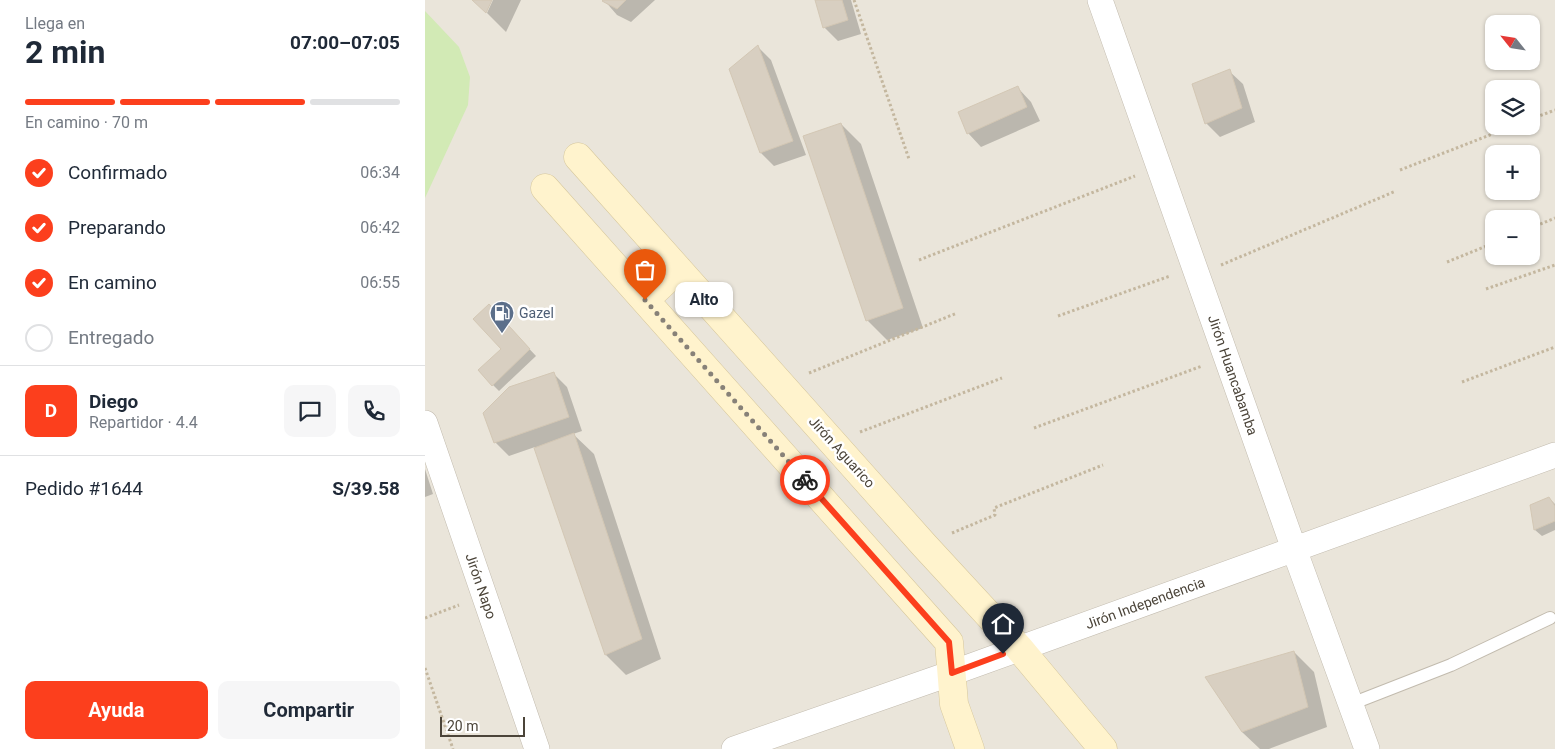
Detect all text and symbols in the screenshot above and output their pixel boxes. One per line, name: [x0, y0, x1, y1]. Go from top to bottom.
text: Llega en: [25, 14, 85, 33]
north arrow: [1485, 15, 1540, 70]
map controls: [1485, 15, 1540, 265]
text: 07:00–07:05: [290, 31, 400, 54]
text: 2 min: [25, 33, 105, 71]
button: layers: [1485, 80, 1540, 135]
text: En camino · 70 m: [25, 113, 148, 132]
button: +: [1485, 145, 1540, 200]
icon: check: [25, 159, 53, 187]
text: Confirmado: [68, 161, 167, 184]
text: 06:34: [360, 163, 400, 182]
button: −: [1485, 210, 1540, 265]
icon: check: [25, 214, 53, 242]
text: Preparando: [68, 216, 166, 239]
text: 06:42: [360, 218, 400, 237]
pin: [624, 249, 666, 300]
icon: bag: [631, 256, 659, 284]
icon: check: [25, 269, 53, 297]
text: En camino: [68, 271, 157, 294]
text: 06:55: [360, 273, 400, 292]
callout: Alto: [675, 282, 733, 318]
text: Alto: [689, 290, 719, 309]
fuel station icon: Gazel: [489, 300, 515, 334]
place label: Gazel: [519, 305, 554, 321]
street label: Jirón Huancabamba: [1205, 313, 1261, 437]
text: Entregado: [68, 326, 154, 349]
button: chat: [284, 385, 336, 437]
button: phone: [348, 385, 400, 437]
text: Diego: [89, 390, 138, 413]
text: D: [45, 399, 57, 422]
text: Repartidor · 4.4: [89, 413, 198, 432]
street label: Jirón Aguarico: [806, 413, 878, 491]
courier: [780, 455, 830, 505]
icon: bike: [791, 466, 819, 494]
text: Pedido #1644: [25, 477, 143, 500]
text: S/39.58: [332, 477, 400, 500]
street label: Jirón Napo: [462, 551, 500, 621]
street label: Jirón Independencia: [1083, 574, 1207, 632]
pin: [982, 603, 1024, 654]
icon: home: [989, 610, 1017, 638]
button: Ayuda: [25, 681, 208, 739]
button: Compartir: [218, 681, 400, 739]
scale bar: [440, 714, 525, 737]
text: 20 m: [447, 718, 479, 734]

